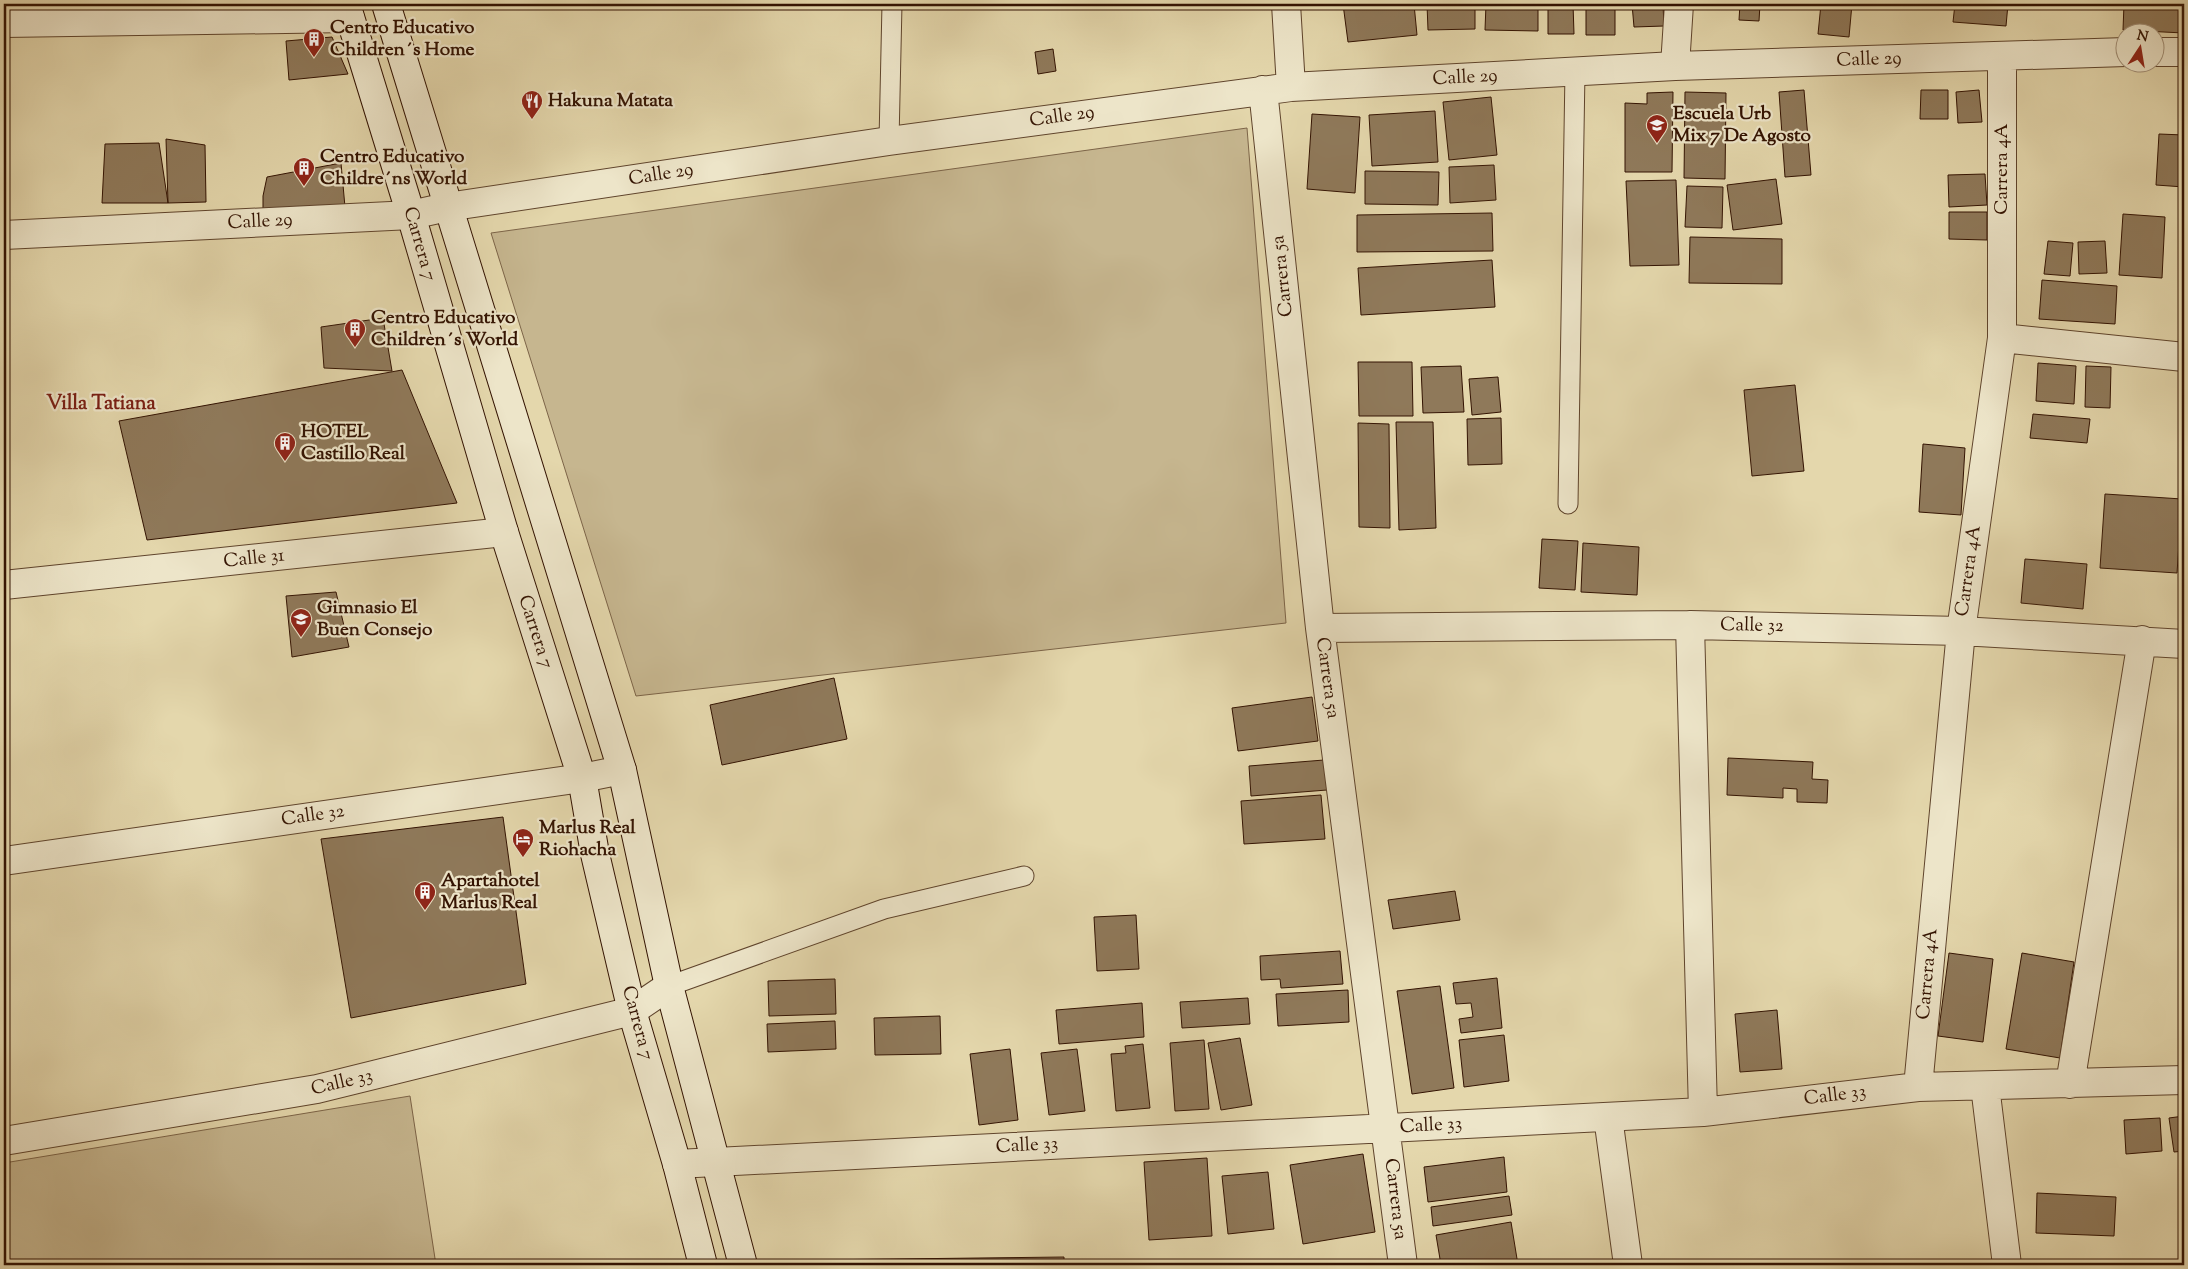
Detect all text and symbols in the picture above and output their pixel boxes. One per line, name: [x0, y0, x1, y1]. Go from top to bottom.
place label: Centro Educativo Children´s Home: [330, 15, 475, 64]
north arrow: [2116, 22, 2166, 72]
text: N: [2135, 26, 2150, 48]
building icon: Centro Educativo Children´s Home: [302, 27, 326, 58]
street label: Calle 29: [1836, 45, 1902, 75]
street label: Calle 29: [1432, 63, 1498, 93]
place label: Hakuna Matata: [548, 88, 673, 115]
restaurant icon: Hakuna Matata: [520, 89, 544, 120]
street label: Calle 29: [1028, 99, 1096, 135]
place label: Escuela Urb Mix 7 De Agosto: [1673, 101, 1811, 150]
school or university icon: Escuela Urb Mix 7 De Agosto: [1645, 113, 1669, 144]
street label: Carrera 4A: [1989, 123, 2016, 215]
place label: Centro Educativo Childre´ns World: [320, 144, 467, 193]
building icon: Centro Educativo Childre´ns World: [292, 156, 316, 187]
street label: Calle 29: [627, 157, 695, 193]
street label: Carrera 7: [396, 204, 443, 285]
street label: Calle 29: [227, 207, 293, 237]
street label: Carrera 5a: [1265, 234, 1301, 318]
place label: Centro Educativo Children´s World: [371, 305, 518, 354]
building icon: Centro Educativo Children´s World: [343, 317, 367, 348]
district label: Villa Tatiana: [46, 390, 156, 419]
place label: HOTEL Castillo Real: [301, 419, 406, 468]
building icon: HOTEL Castillo Real: [273, 431, 297, 462]
street label: Carrera 4A: [1949, 523, 1989, 618]
street label: Calle 31: [222, 542, 286, 576]
street label: Carrera 7: [510, 592, 560, 673]
place label: Gimnasio El Buen Consejo: [317, 595, 433, 644]
school or university icon: Gimnasio El Buen Consejo: [289, 607, 313, 638]
street label: Calle 32: [1720, 612, 1784, 640]
street label: Carrera 5a: [1308, 636, 1346, 721]
street label: Calle 32: [280, 798, 347, 834]
place label: Marlus Real Riohacha: [539, 815, 636, 864]
hotel icon: Marlus Real Riohacha: [511, 827, 535, 858]
place label: Apartahotel Marlus Real: [441, 868, 540, 917]
building icon: Apartahotel Marlus Real: [413, 880, 437, 911]
street label: Carrera 4A: [1911, 927, 1945, 1021]
street label: Carrera 7: [614, 983, 660, 1064]
street label: Calle 33: [309, 1063, 375, 1103]
street label: Calle 33: [1802, 1079, 1868, 1113]
street label: Calle 33: [1399, 1111, 1463, 1141]
street label: Calle 33: [995, 1131, 1059, 1161]
street label: Carrera 5a: [1377, 1157, 1413, 1241]

